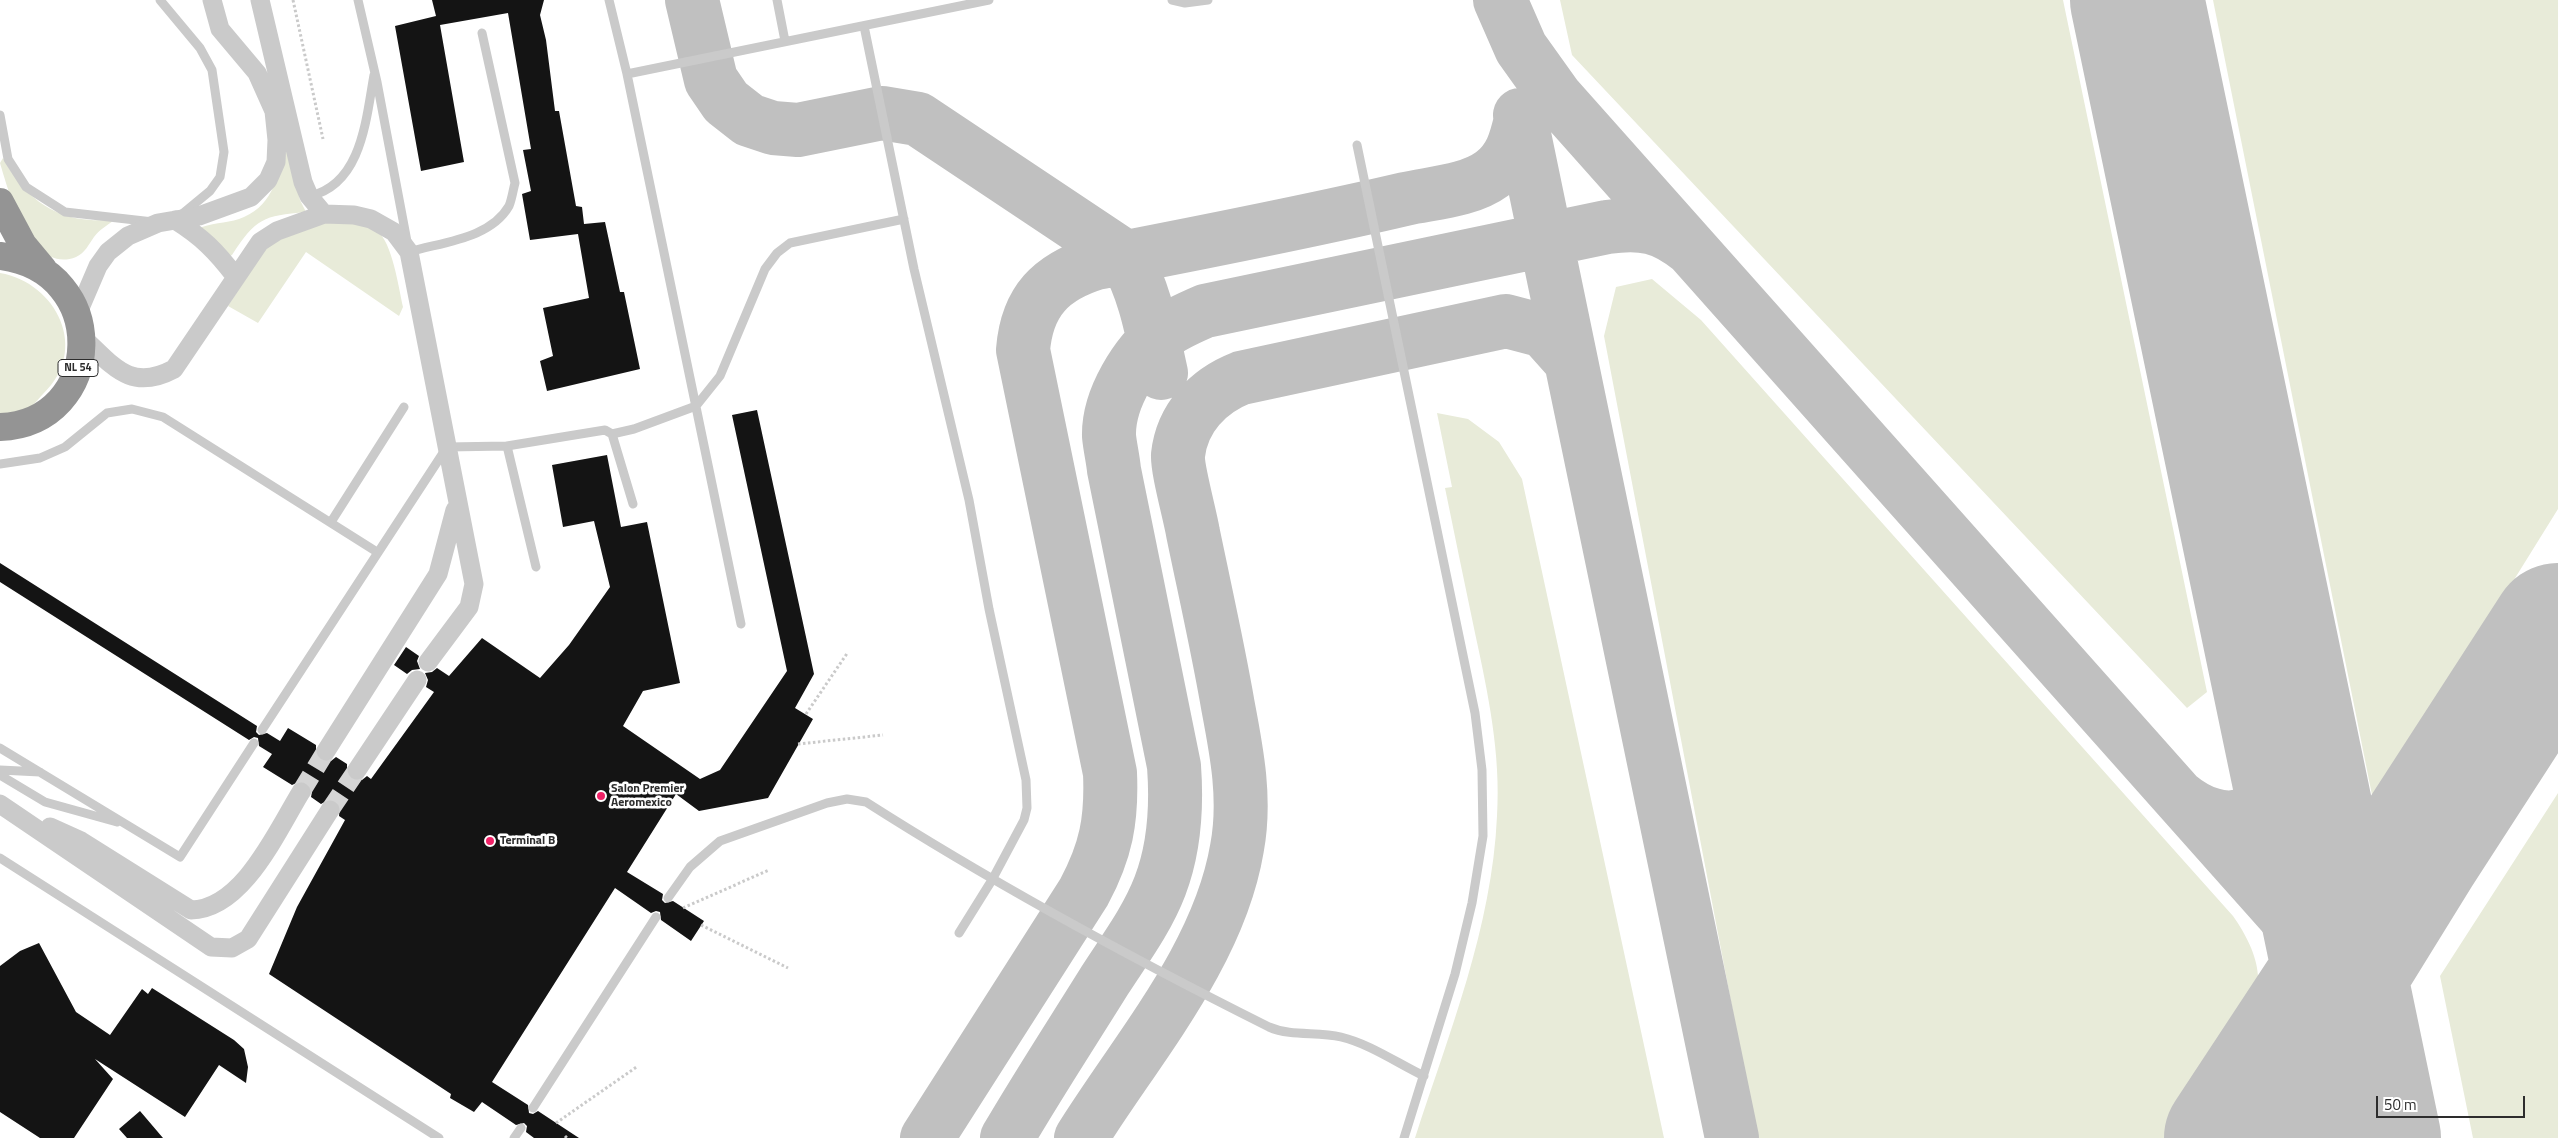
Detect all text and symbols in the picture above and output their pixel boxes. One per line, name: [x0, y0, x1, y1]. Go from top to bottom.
road number: NL 54: [58, 359, 98, 376]
place label: Salon Premier Aeromexico: [611, 782, 684, 810]
marker: Salon Premier Aeromexico: [595, 790, 607, 802]
place label: Terminal B: [500, 834, 555, 848]
marker: Terminal B: [484, 835, 496, 847]
scale bar: [2378, 1086, 2527, 1118]
text: 50 m: [2384, 1093, 2417, 1116]

